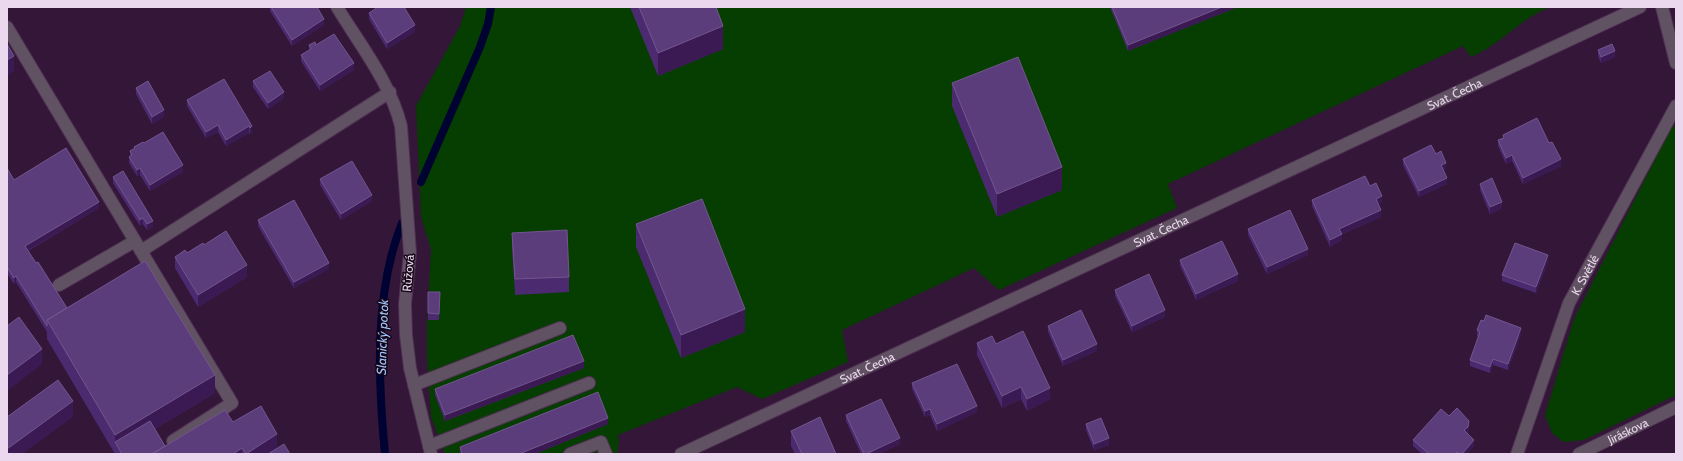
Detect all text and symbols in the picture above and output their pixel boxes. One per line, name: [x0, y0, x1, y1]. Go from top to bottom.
street label: Svat. Čecha: [1424, 74, 1484, 113]
street label: Svat. Čecha: [1131, 211, 1191, 250]
street label: K. Světlé: [1567, 252, 1601, 297]
street label: Růžová: [399, 254, 417, 292]
water label: Slanický potok: [373, 298, 391, 375]
street label: Svat. Čecha: [837, 348, 897, 387]
street label: Jiráskova: [1604, 414, 1651, 447]

